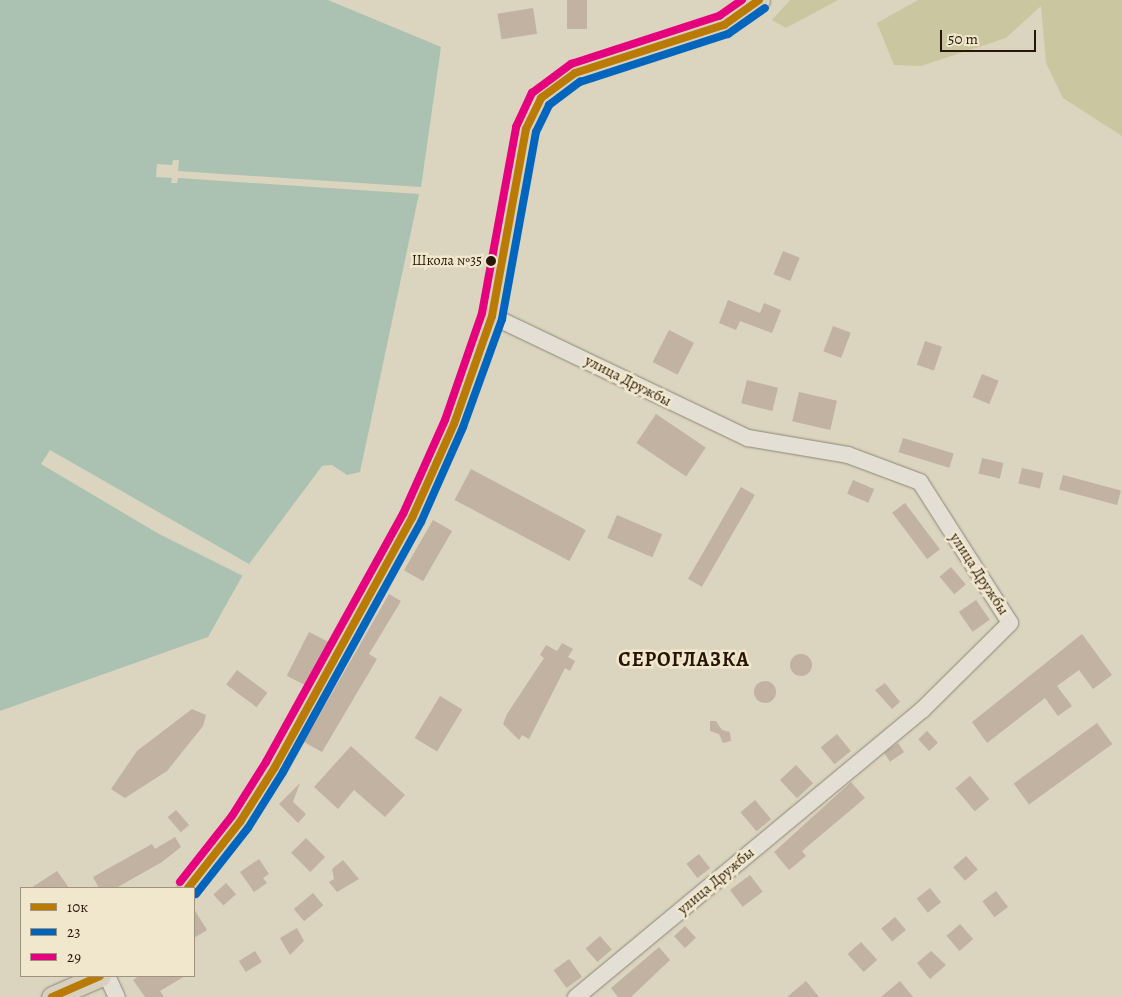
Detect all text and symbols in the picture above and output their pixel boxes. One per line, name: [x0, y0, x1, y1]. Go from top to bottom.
scale bar: [942, 20, 1038, 52]
text: 50 m: [948, 29, 978, 49]
place label: Школа №35: [412, 253, 482, 269]
marker: Школа №35: [486, 256, 496, 266]
street label: улица Дружбы: [582, 352, 674, 410]
street label: улица Дружбы: [946, 529, 1012, 619]
district label: СЕРОГЛАЗКА: [617, 647, 751, 671]
street label: улица Дружбы: [674, 844, 758, 918]
legend: [20, 887, 195, 977]
text: 10к: [67, 897, 88, 917]
text: 23: [67, 922, 80, 942]
text: 29: [67, 947, 81, 967]

